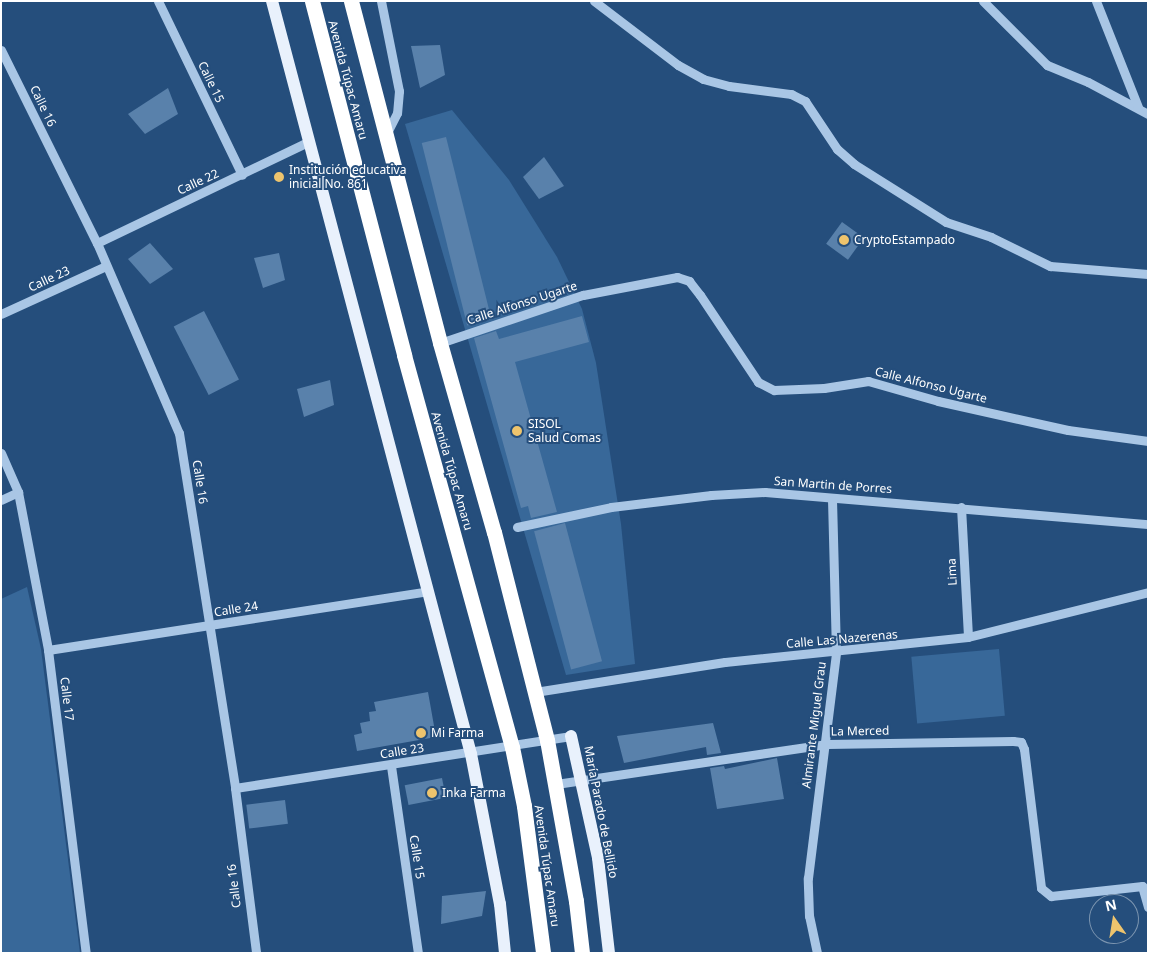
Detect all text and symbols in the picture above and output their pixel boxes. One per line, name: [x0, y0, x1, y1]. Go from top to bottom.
street label: Avenida Túpac Amaru: [325, 19, 371, 141]
street label: Calle 15: [195, 59, 227, 105]
street label: Calle 16: [27, 83, 59, 129]
place label: Institución educativa inicial No. 861: [289, 163, 406, 191]
street label: Calle 22: [175, 166, 221, 198]
marker: Institución educativa inicial No. 861: [273, 171, 285, 183]
place label: CryptoEstampado: [854, 233, 955, 247]
marker: CryptoEstampado: [838, 234, 850, 246]
street label: Calle 23: [26, 263, 72, 295]
street label: Calle Alfonso Ugarte: [465, 278, 579, 328]
street label: Calle Alfonso Ugarte: [873, 364, 989, 406]
street label: Avenida Túpac Amaru: [428, 410, 476, 532]
place label: SISOL Salud Comas: [528, 417, 601, 445]
marker: SISOL Salud Comas: [510, 424, 524, 438]
street label: Calle 16: [189, 459, 211, 505]
street label: San Martin de Porres: [773, 474, 893, 496]
street label: Lima: [944, 558, 960, 586]
street label: Calle 24: [213, 598, 259, 620]
street label: Calle Las Nazerenas: [786, 627, 898, 651]
street label: Almirante Miguel Grau: [799, 661, 829, 789]
street label: Calle 17: [57, 676, 77, 722]
street label: La Merced: [831, 723, 889, 739]
place label: Mi Farma: [431, 726, 484, 740]
marker: Mi Farma: [415, 727, 427, 739]
street label: Calle 23: [379, 740, 425, 762]
street label: María Parado de Bellido: [581, 745, 621, 879]
place label: Inka Farma: [442, 786, 506, 800]
marker: Inka Farma: [426, 787, 438, 799]
street label: Avenida Túpac Amaru: [531, 804, 563, 928]
street label: Calle 15: [406, 834, 428, 880]
street label: Calle 16: [224, 863, 244, 909]
north arrow: [1089, 894, 1139, 944]
text: N: [1103, 894, 1118, 915]

